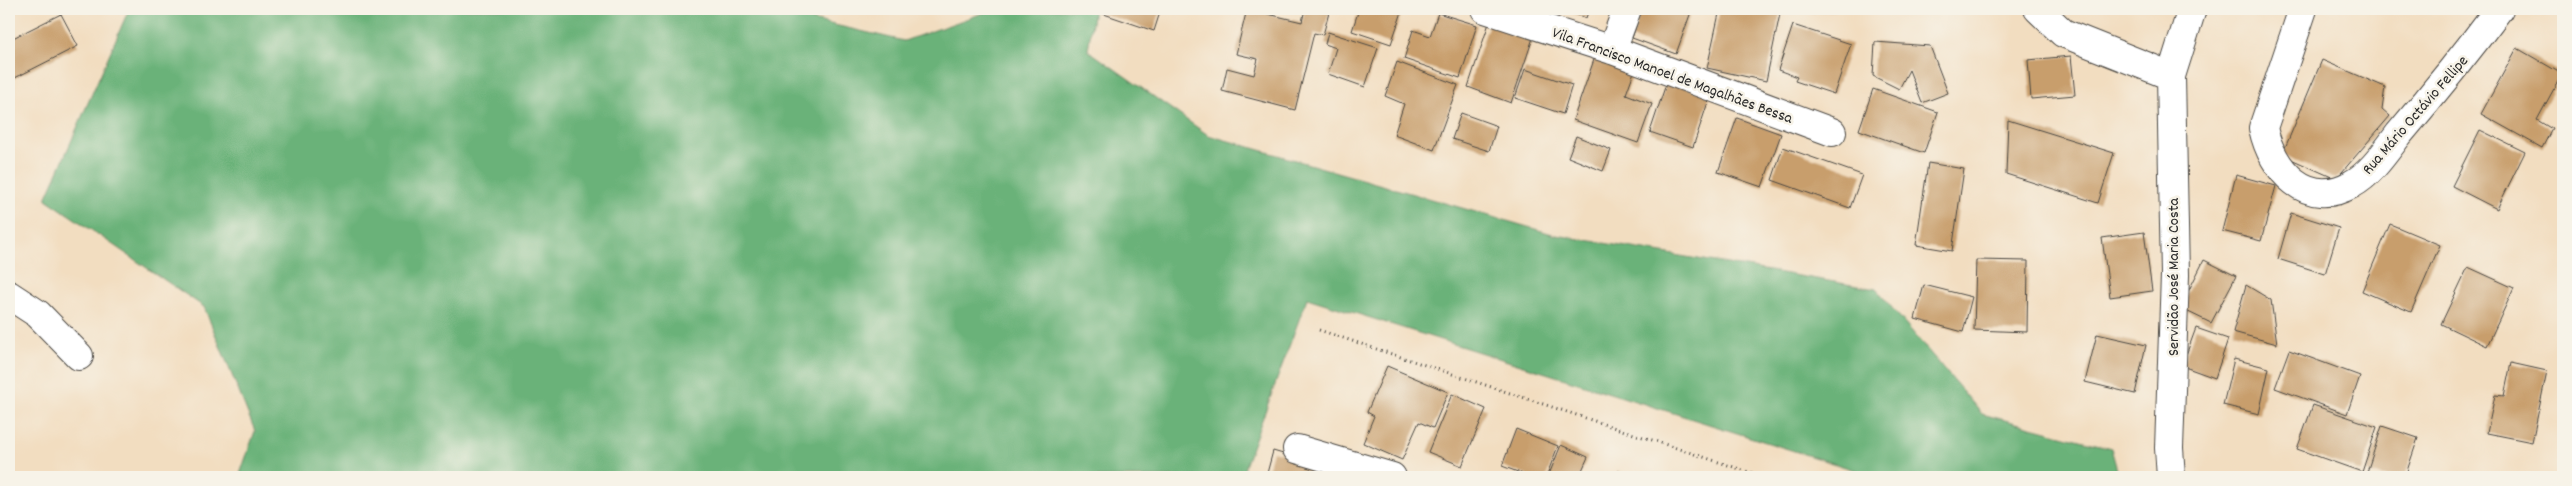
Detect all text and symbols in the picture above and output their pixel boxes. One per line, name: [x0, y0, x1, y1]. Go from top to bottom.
street label: Vila Francisco Manoel de Magalhães Bessa: [1549, 22, 1796, 131]
street label: Rua Mário Octávio Fellipe: [2357, 51, 2474, 181]
street label: Servidão José Maria Costa: [2163, 197, 2186, 356]

